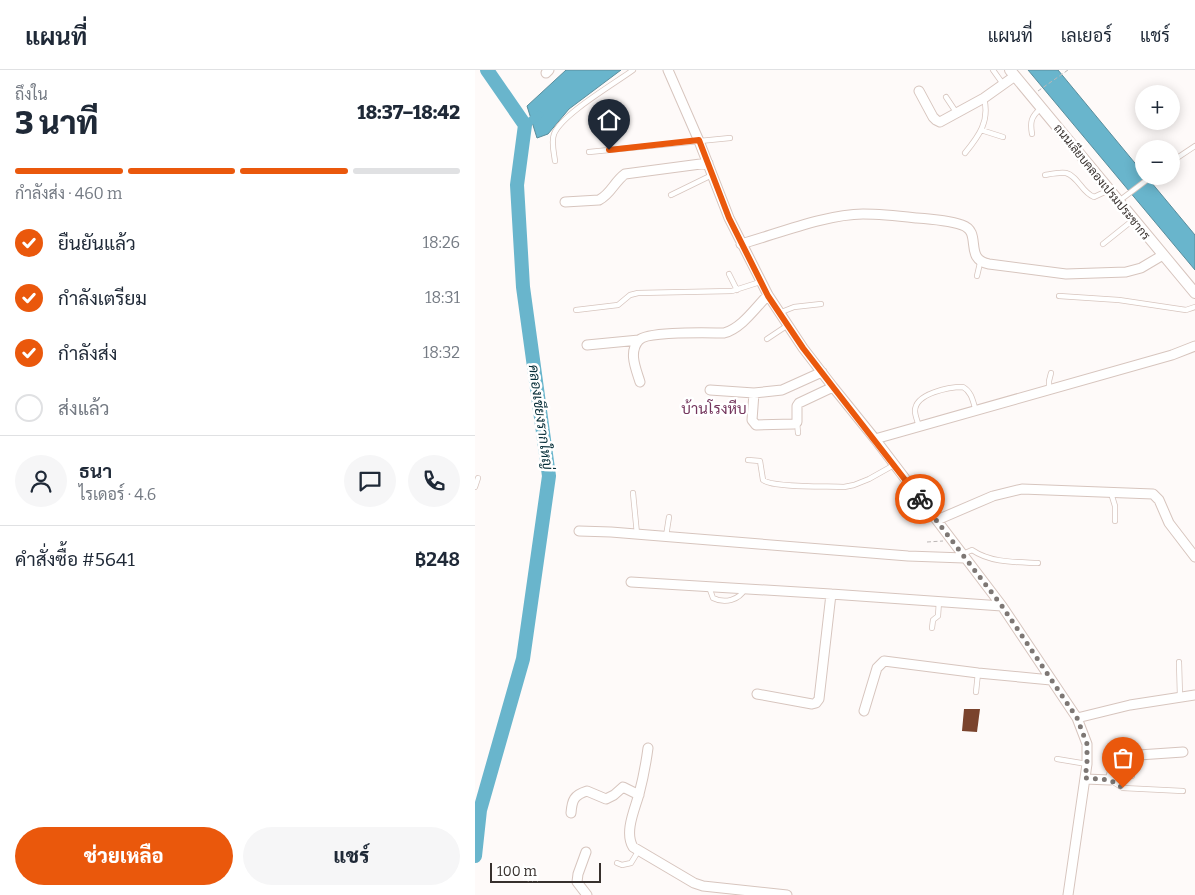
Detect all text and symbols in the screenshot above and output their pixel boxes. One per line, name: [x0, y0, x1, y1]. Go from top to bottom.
text: แผนที่: [25, 23, 87, 51]
text: แผนที่: [988, 25, 1033, 47]
text: เลเยอร์: [1061, 25, 1112, 47]
text: แชร์: [1140, 25, 1170, 47]
text: ถึงใน: [15, 85, 48, 104]
map controls: [1135, 85, 1180, 185]
button: +: [1135, 85, 1180, 130]
pin: [588, 99, 630, 150]
text: 18:37–18:42: [357, 101, 460, 124]
text: 3 นาที: [15, 104, 98, 142]
icon: home: [595, 106, 623, 134]
street label: ถนนเลียบคลองเปรมประชากร: [1051, 121, 1154, 243]
button: −: [1135, 140, 1180, 185]
text: กำลังส่ง · 460 m: [15, 184, 122, 203]
icon: check: [15, 229, 43, 257]
text: ยืนยันแล้ว: [58, 232, 136, 255]
text: 18:26: [422, 233, 460, 252]
icon: check: [15, 284, 43, 312]
text: กำลังเตรียม: [58, 287, 147, 310]
text: 18:31: [425, 288, 460, 307]
icon: check: [15, 339, 43, 367]
text: กำลังส่ง: [58, 342, 117, 365]
text: 18:32: [423, 343, 460, 362]
water label: คลองเชียงรากใหญ่: [525, 363, 557, 472]
text: ส่งแล้ว: [58, 397, 109, 420]
district label: บ้านโรงหีบ: [681, 399, 747, 418]
button: person: [15, 455, 67, 507]
button: chat: [344, 455, 396, 507]
button: phone: [408, 455, 460, 507]
text: ธนา: [79, 460, 112, 483]
courier: [895, 474, 945, 524]
text: ไรเดอร์ · 4.6: [79, 485, 156, 504]
icon: bike: [906, 485, 934, 513]
text: คำสั่งซื้อ #5641: [15, 548, 135, 571]
text: ฿248: [415, 548, 460, 571]
pin: [1102, 737, 1144, 788]
icon: bag: [1109, 744, 1137, 772]
button: ช่วยเหลือ: [15, 827, 233, 885]
button: แชร์: [243, 827, 460, 885]
scale bar: [490, 860, 601, 883]
text: 100 m: [497, 863, 537, 880]

